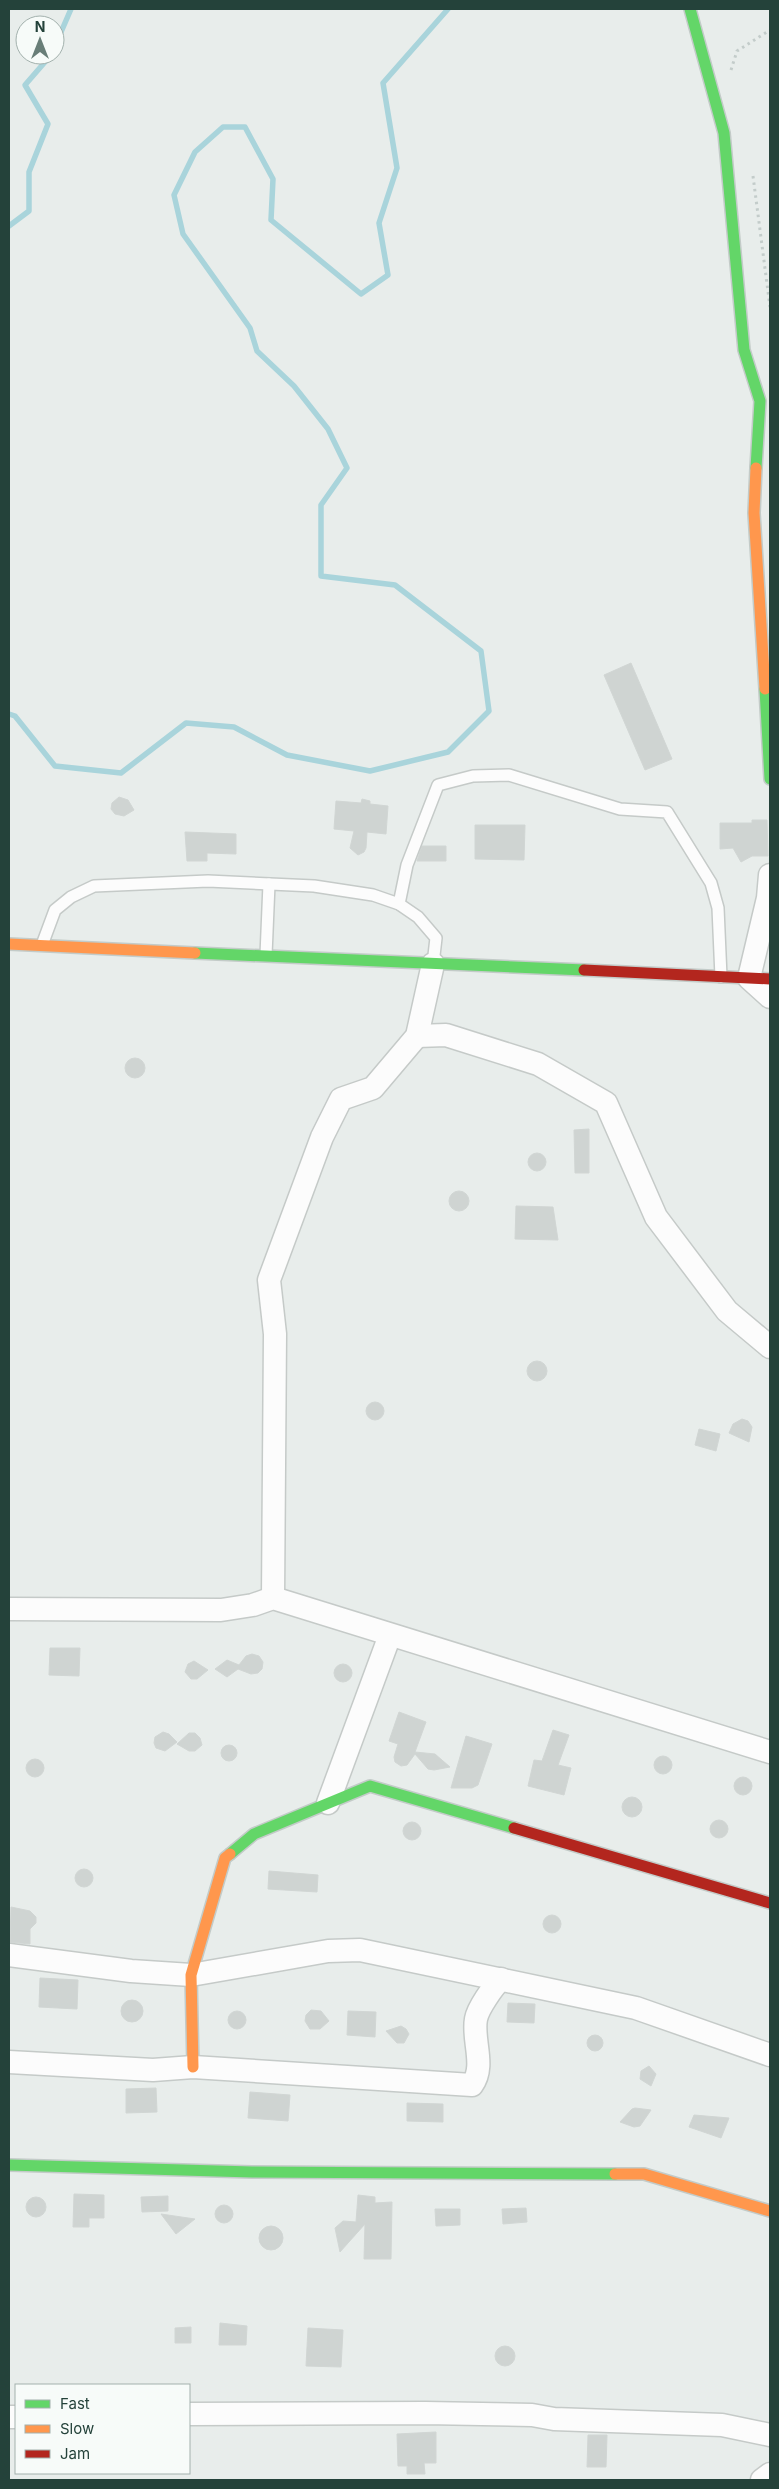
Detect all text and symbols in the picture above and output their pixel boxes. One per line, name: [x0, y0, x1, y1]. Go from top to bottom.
north arrow: [15, 15, 65, 65]
text: N: [35, 18, 45, 35]
legend: [15, 2384, 190, 2474]
text: Fast: [60, 2394, 90, 2413]
text: Slow: [60, 2419, 94, 2438]
text: Jam: [60, 2444, 90, 2463]

